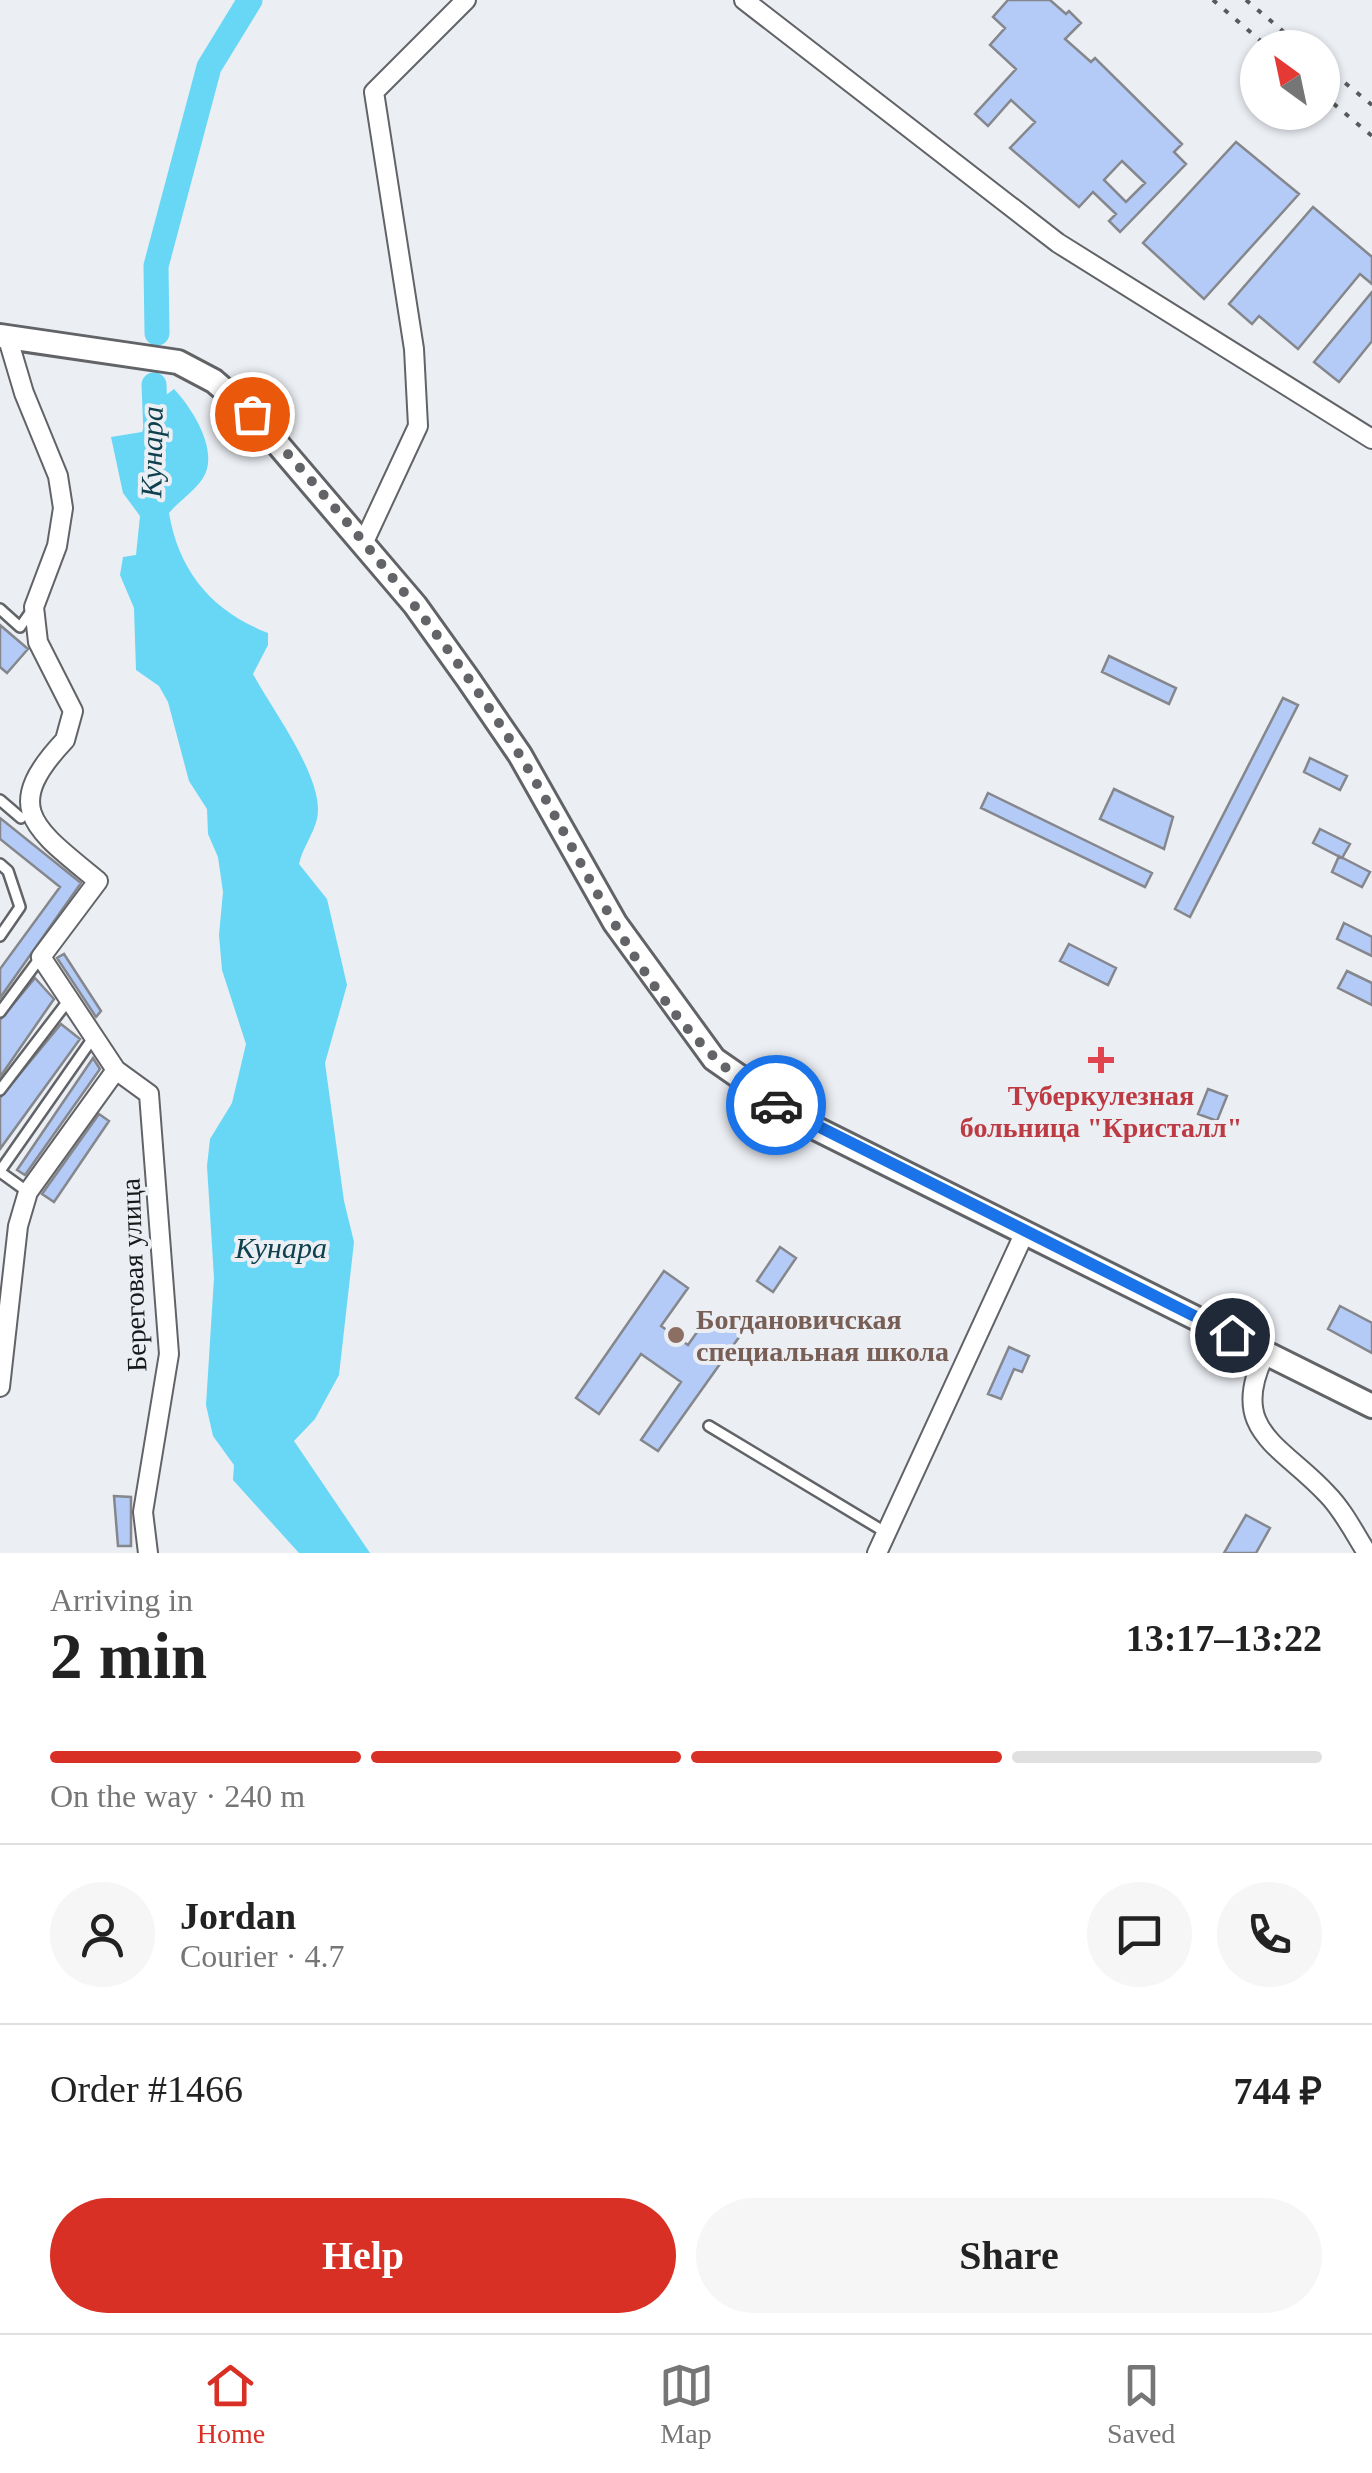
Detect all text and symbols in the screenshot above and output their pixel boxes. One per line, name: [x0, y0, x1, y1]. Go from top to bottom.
north arrow: [1240, 30, 1340, 130]
map controls: [1240, 30, 1340, 130]
pin: [210, 372, 295, 457]
icon: bag: [225, 387, 280, 442]
water label: Кунара: [134, 406, 169, 499]
marker: Туберкулезная больница "Кристалл": [1088, 1047, 1114, 1073]
courier: [726, 1055, 826, 1155]
icon: car: [749, 1078, 804, 1133]
place label: Туберкулезная больница "Кристалл": [960, 1080, 1242, 1143]
street label: Береговая улица: [115, 1177, 152, 1372]
water label: Кунара: [234, 1231, 327, 1264]
pin: [1190, 1293, 1275, 1378]
place label: Богдановичская специальная школа: [696, 1304, 949, 1367]
icon: home: [1205, 1308, 1260, 1363]
marker: Богдановичская специальная школа: [665, 1324, 687, 1346]
text: Arriving in: [50, 1582, 193, 1618]
text: 13:17–13:22: [1126, 1617, 1322, 1659]
text: 2 min: [50, 1620, 207, 1692]
text: On the way · 240 m: [50, 1778, 305, 1814]
button: person: [50, 1882, 155, 1987]
button: chat: [1087, 1882, 1192, 1987]
button: phone: [1217, 1882, 1322, 1987]
text: Jordan: [180, 1895, 296, 1937]
text: Courier · 4.7: [180, 1938, 344, 1974]
text: Order #1466: [50, 2068, 243, 2110]
text: 744 ₽: [1233, 2070, 1322, 2112]
button: Help: [50, 2198, 676, 2313]
button: Share: [696, 2198, 1322, 2313]
tab: Home: [197, 2358, 265, 2450]
tab: Map: [659, 2358, 714, 2450]
tab: Saved: [1107, 2358, 1175, 2450]

